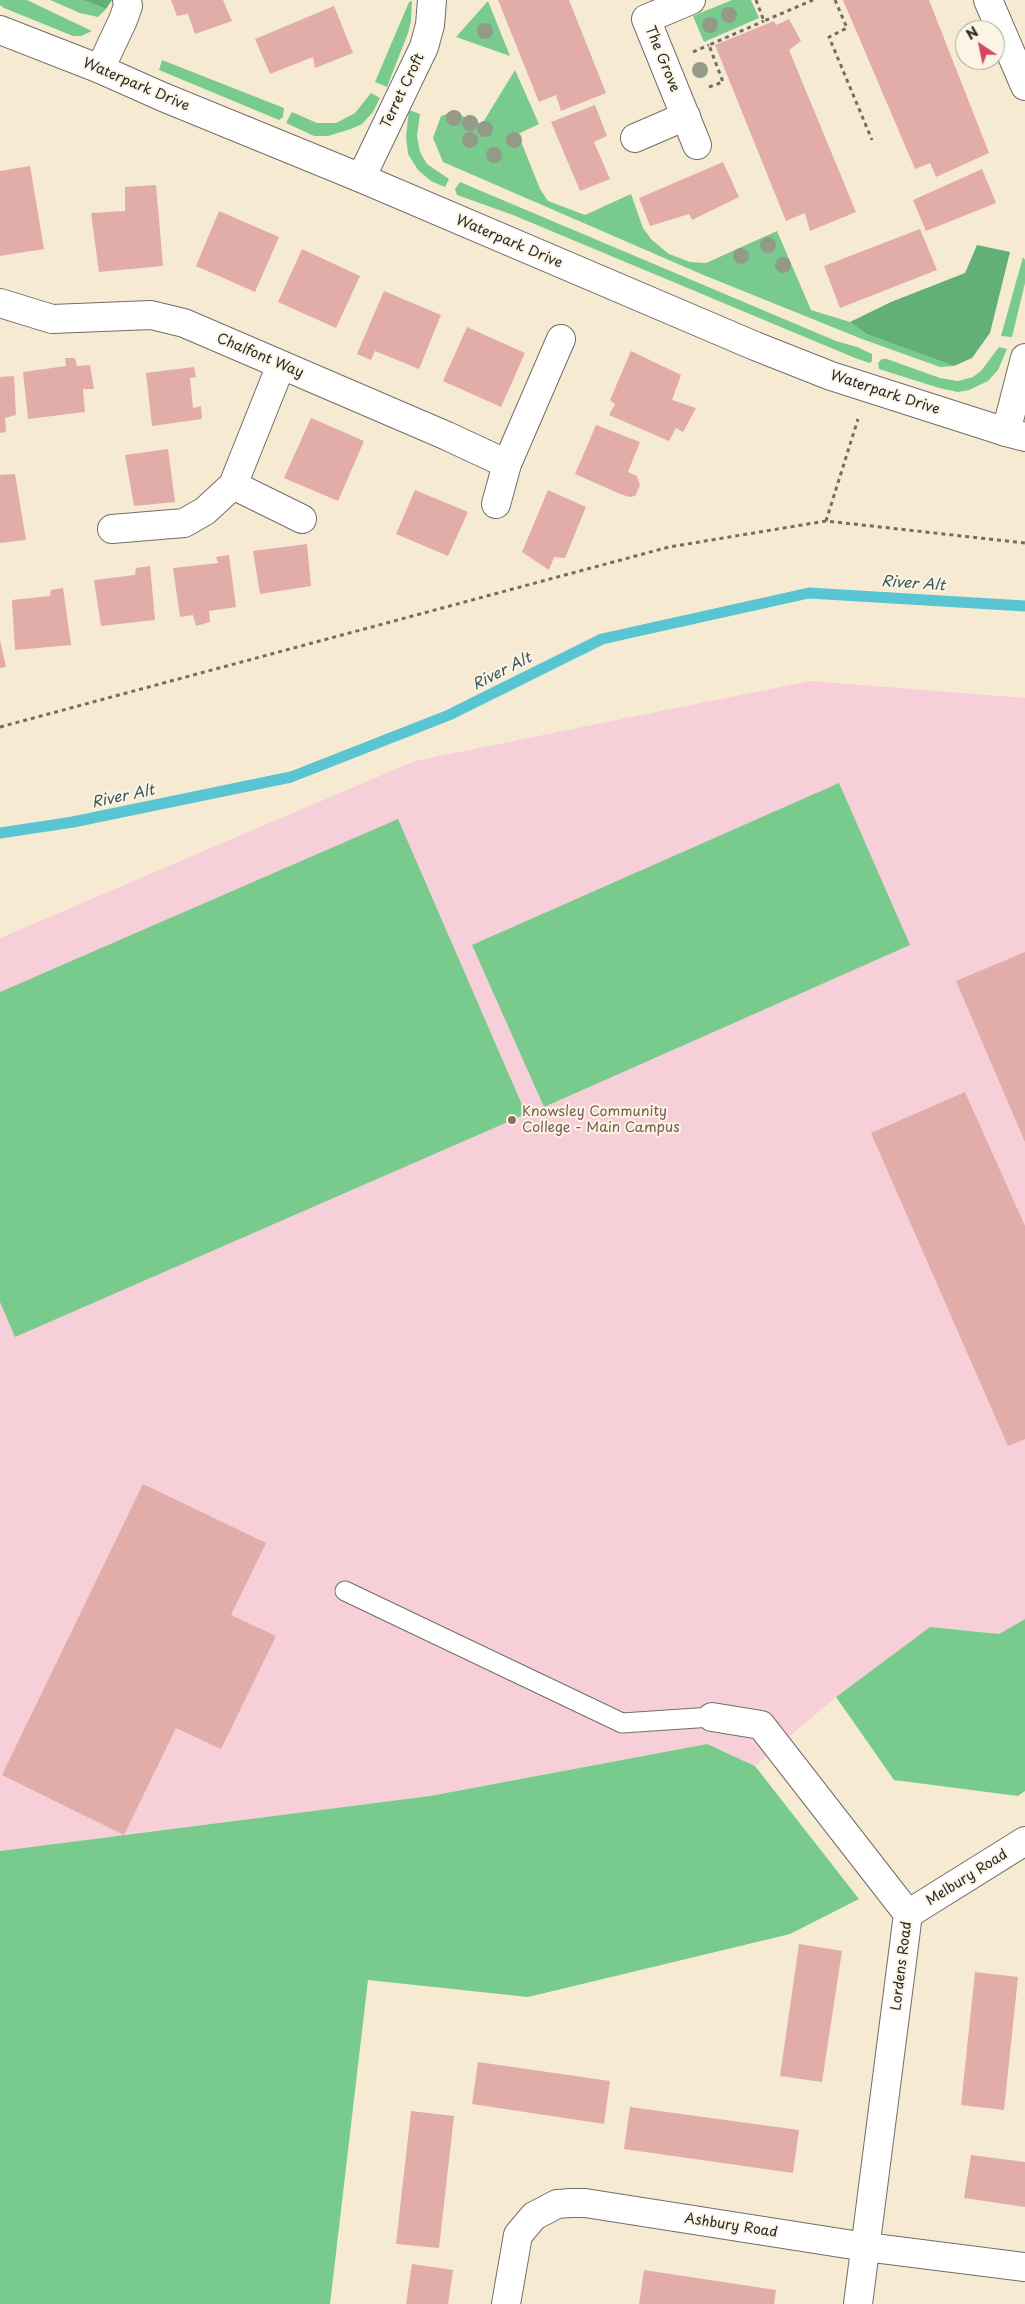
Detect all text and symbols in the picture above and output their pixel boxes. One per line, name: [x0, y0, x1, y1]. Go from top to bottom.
north arrow: [955, 20, 1005, 70]
text: N: [961, 21, 982, 45]
street label: The Grove: [641, 23, 683, 95]
street label: Terret Croft: [378, 51, 428, 131]
street label: Waterpark Drive: [80, 55, 192, 115]
street label: Waterpark Drive: [453, 212, 565, 272]
street label: Chalfont Way: [214, 330, 306, 382]
street label: Waterpark Drive: [828, 367, 942, 419]
water label: River Alt: [881, 573, 945, 595]
water label: River Alt: [469, 649, 535, 695]
water label: River Alt: [90, 782, 156, 812]
place label: Knowsley Community College - Main Campus: [522, 1104, 680, 1136]
marker: Knowsley Community College - Main Campus: [506, 1114, 518, 1126]
street label: Melbury Road: [923, 1846, 1011, 1910]
street label: Lordens Road: [888, 1920, 916, 2012]
street label: Ashbury Road: [683, 2210, 779, 2242]

